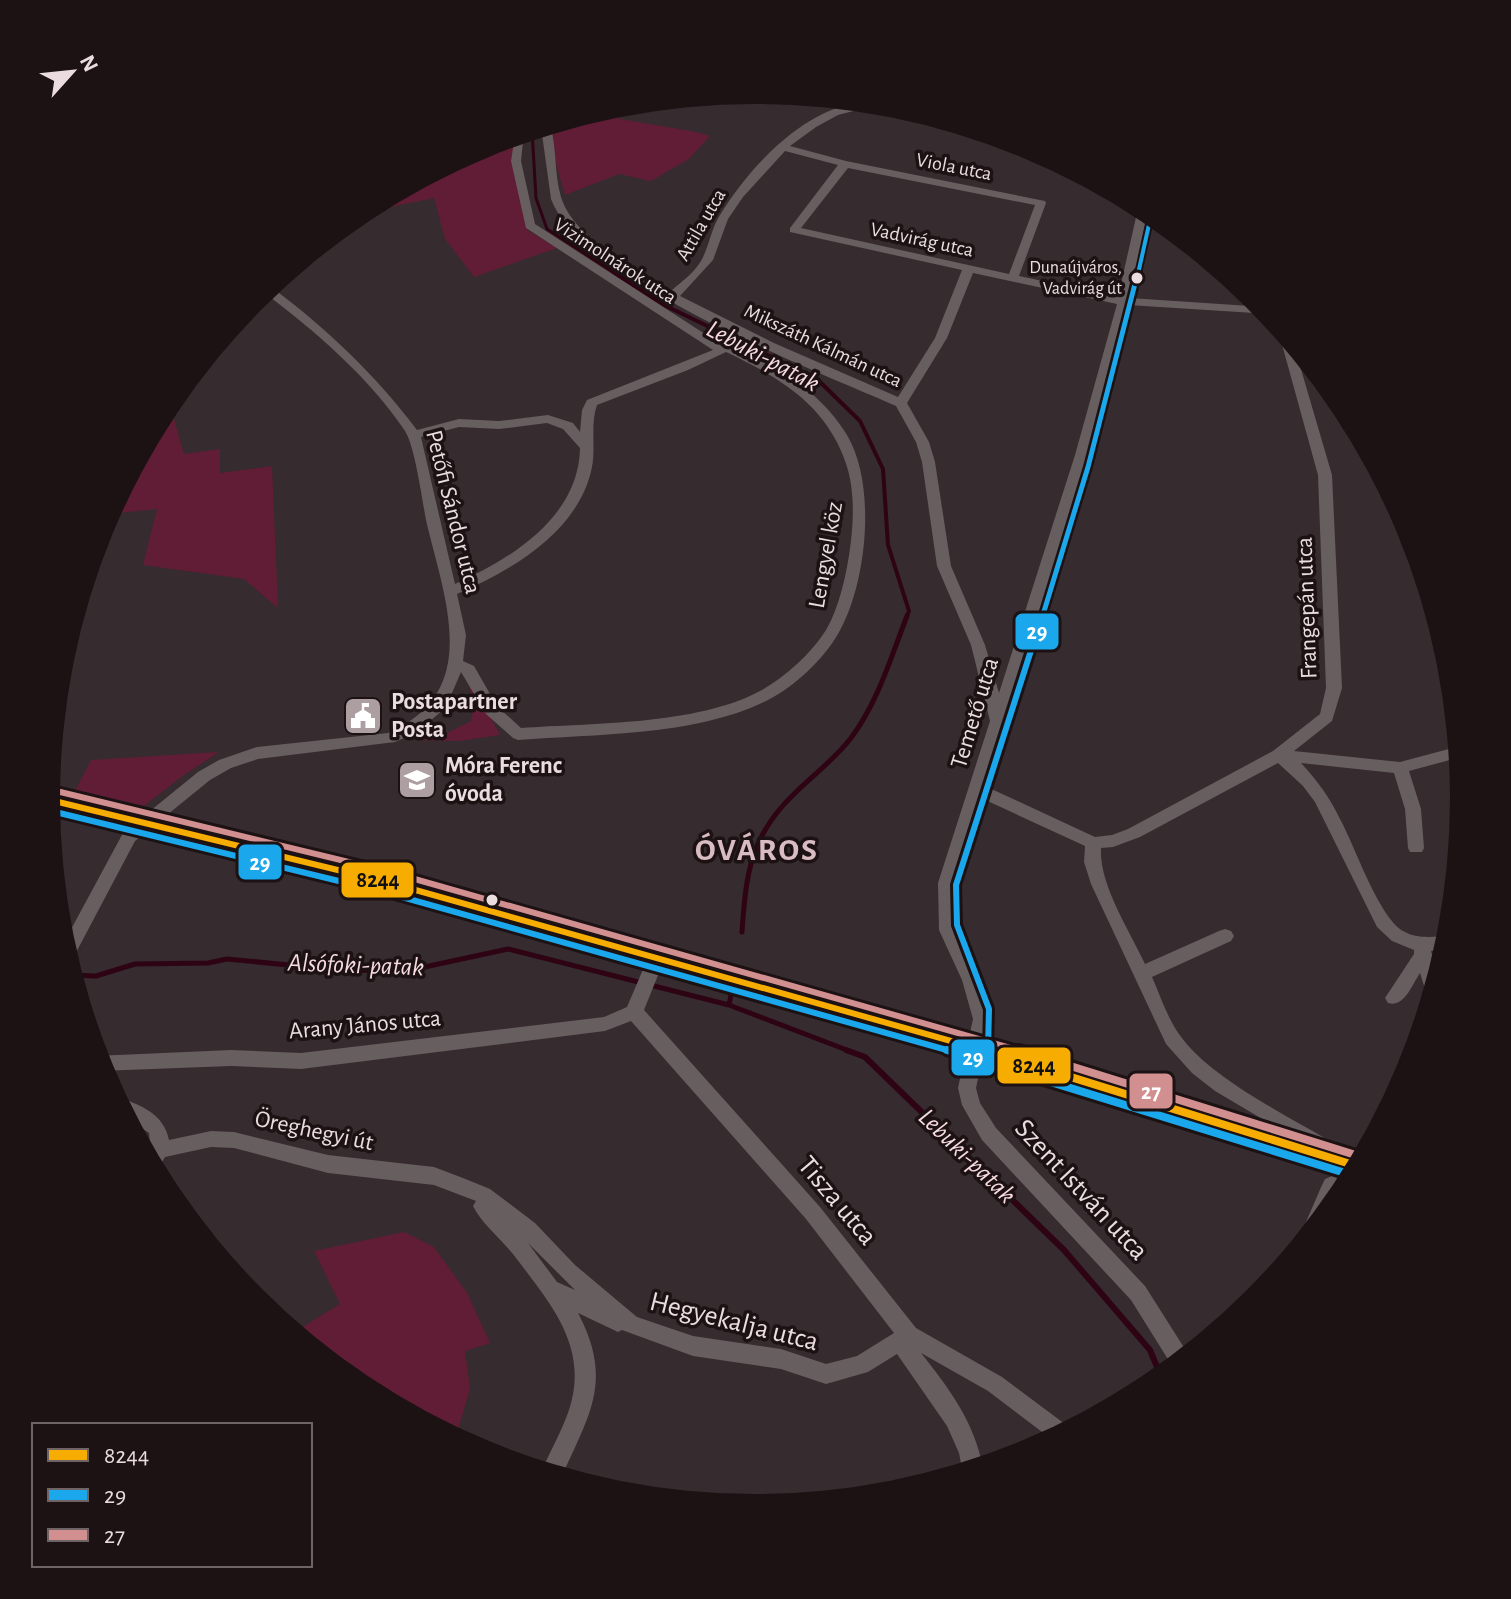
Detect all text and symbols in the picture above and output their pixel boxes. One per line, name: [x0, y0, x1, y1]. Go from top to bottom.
north arrow: [32, 32, 112, 112]
text: N: [76, 52, 102, 75]
street label: Viola utca: [915, 150, 993, 184]
street label: Attila utca: [673, 186, 729, 264]
street label: Vizimolnárok utca: [550, 214, 680, 308]
street label: Vadvirág utca: [869, 219, 975, 261]
place label: Dunaújváros, Vadvirág út: [1029, 259, 1122, 298]
marker: Dunaújváros, Vadvirág út: [1129, 270, 1145, 286]
street label: Mikszáth Kálmán utca: [741, 301, 905, 391]
water label: Lebuki-patak: [702, 315, 824, 397]
street label: Petőfi Sándor utca: [421, 428, 485, 596]
street label: Lengyel köz: [805, 500, 847, 610]
street label: Frangepán utca: [1293, 537, 1321, 679]
line badge: 29: [1014, 612, 1060, 651]
text: 29: [1027, 621, 1048, 643]
street label: Temető utca: [947, 655, 1003, 771]
place label: Postapartner Posta: [391, 690, 518, 742]
public building icon: Postapartner Posta: [342, 695, 384, 737]
place label: Móra Ferenc óvoda: [445, 754, 562, 806]
school or university icon: Móra Ferenc óvoda: [396, 759, 438, 801]
district label: ÓVÁROS: [695, 832, 819, 866]
line badge: 29: [237, 843, 283, 881]
text: 29: [250, 852, 271, 874]
line badge: 8244: [340, 861, 415, 899]
text: 8244: [356, 869, 400, 891]
unlabelled marker: [484, 892, 500, 908]
water label: Alsófoki-patak: [286, 950, 425, 980]
street label: Arany János utca: [288, 1006, 442, 1044]
line badge: 29: [950, 1038, 996, 1077]
line badge: 8244: [996, 1046, 1072, 1085]
text: 29: [963, 1047, 984, 1069]
text: 8244: [1012, 1055, 1056, 1077]
line badge: 27: [1128, 1072, 1174, 1110]
text: 27: [1141, 1081, 1161, 1103]
water label: Lebuki-patak: [913, 1104, 1021, 1208]
street label: Öreghegyi út: [253, 1106, 376, 1155]
street label: Szent István utca: [1009, 1114, 1153, 1266]
street label: Tisza utca: [792, 1151, 882, 1251]
street label: Hegyekalja utca: [647, 1288, 821, 1356]
legend: [32, 1423, 312, 1567]
text: 8244: [104, 1444, 149, 1468]
text: 29: [104, 1484, 126, 1508]
text: 27: [104, 1524, 125, 1548]

